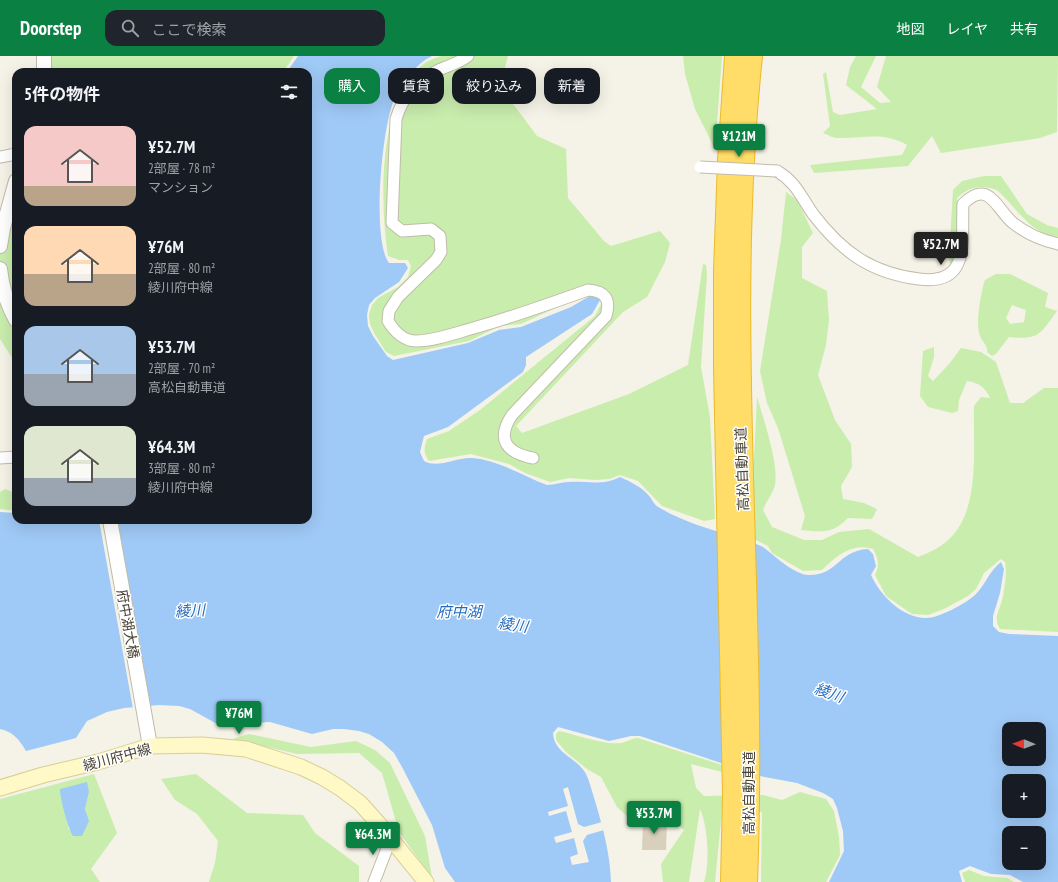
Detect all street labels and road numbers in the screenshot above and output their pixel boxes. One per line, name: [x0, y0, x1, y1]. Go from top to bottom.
street label: 高松自動車道: [732, 427, 752, 511]
street label: 府中湖大橋: [113, 588, 143, 660]
street label: 綾川府中線: [81, 739, 153, 775]
street label: 高松自動車道: [740, 751, 758, 835]

